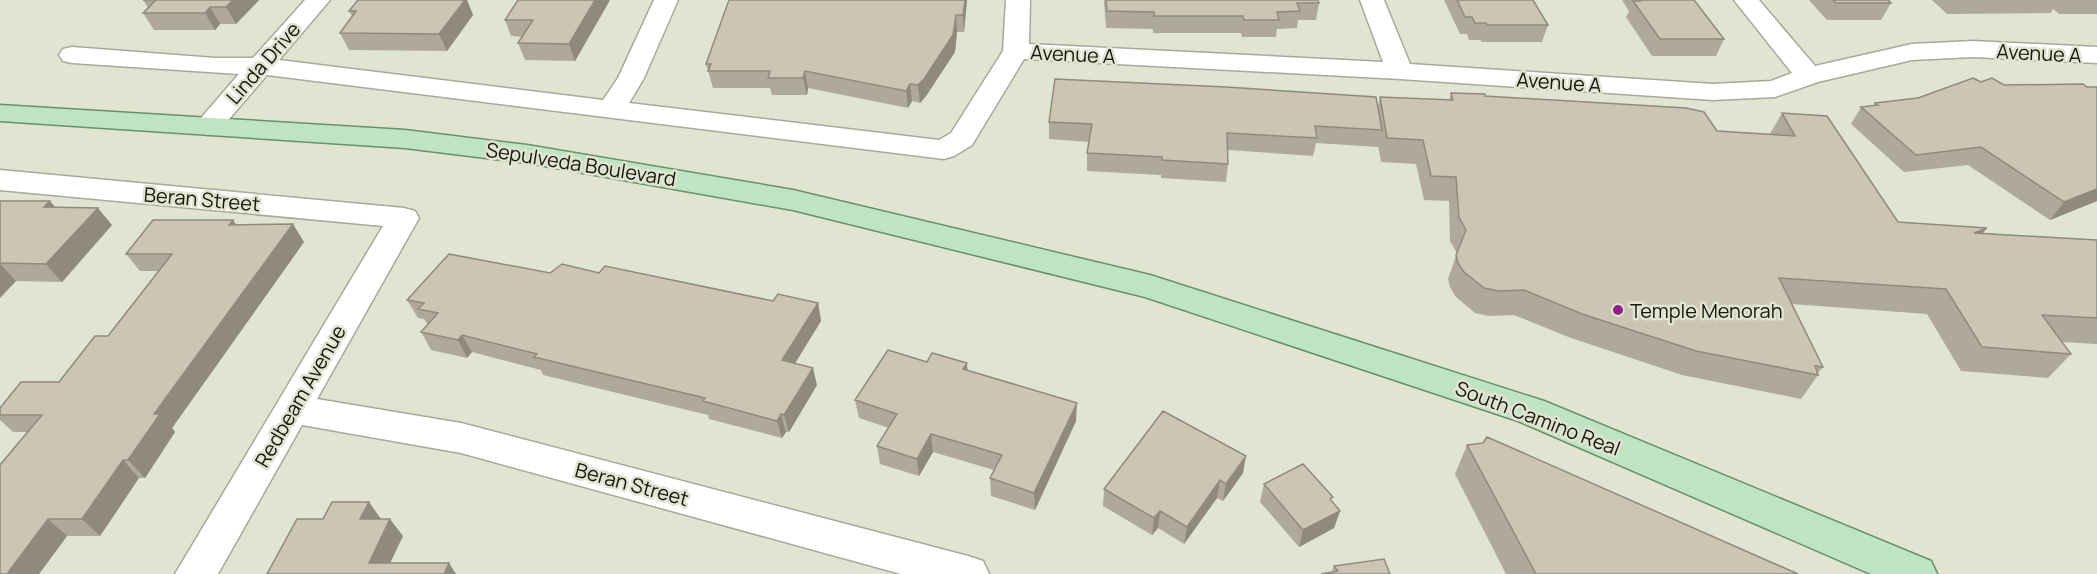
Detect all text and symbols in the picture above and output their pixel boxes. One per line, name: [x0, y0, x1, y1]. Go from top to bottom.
street label: Linda Drive: [220, 16, 306, 110]
street label: Avenue A: [1996, 37, 2083, 69]
street label: Avenue A: [1030, 38, 1117, 70]
street label: Avenue A: [1516, 66, 1603, 98]
street label: Sepulveda Boulevard: [484, 136, 678, 192]
street label: Beran Street: [143, 180, 261, 218]
place label: Temple Menorah: [1630, 297, 1783, 324]
marker: Temple Menorah: [1611, 303, 1625, 317]
street label: Redbeam Avenue: [248, 320, 352, 472]
street label: South Camino Real: [1452, 374, 1624, 462]
street label: Beran Street: [572, 456, 692, 512]

